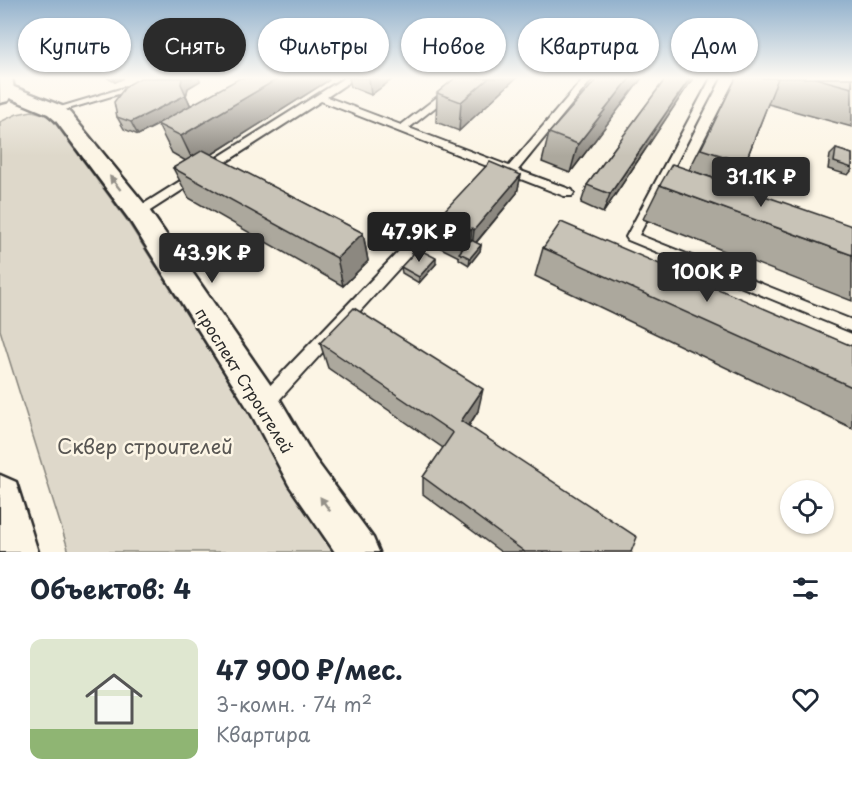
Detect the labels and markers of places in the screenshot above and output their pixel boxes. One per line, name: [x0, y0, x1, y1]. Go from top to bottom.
pin: 31.1K ₽: [706, 157, 816, 208]
pin: 47.9K ₽: [364, 212, 474, 263]
pin: 43.9K ₽: [157, 233, 267, 284]
pin: 100K ₽: [658, 252, 756, 303]

